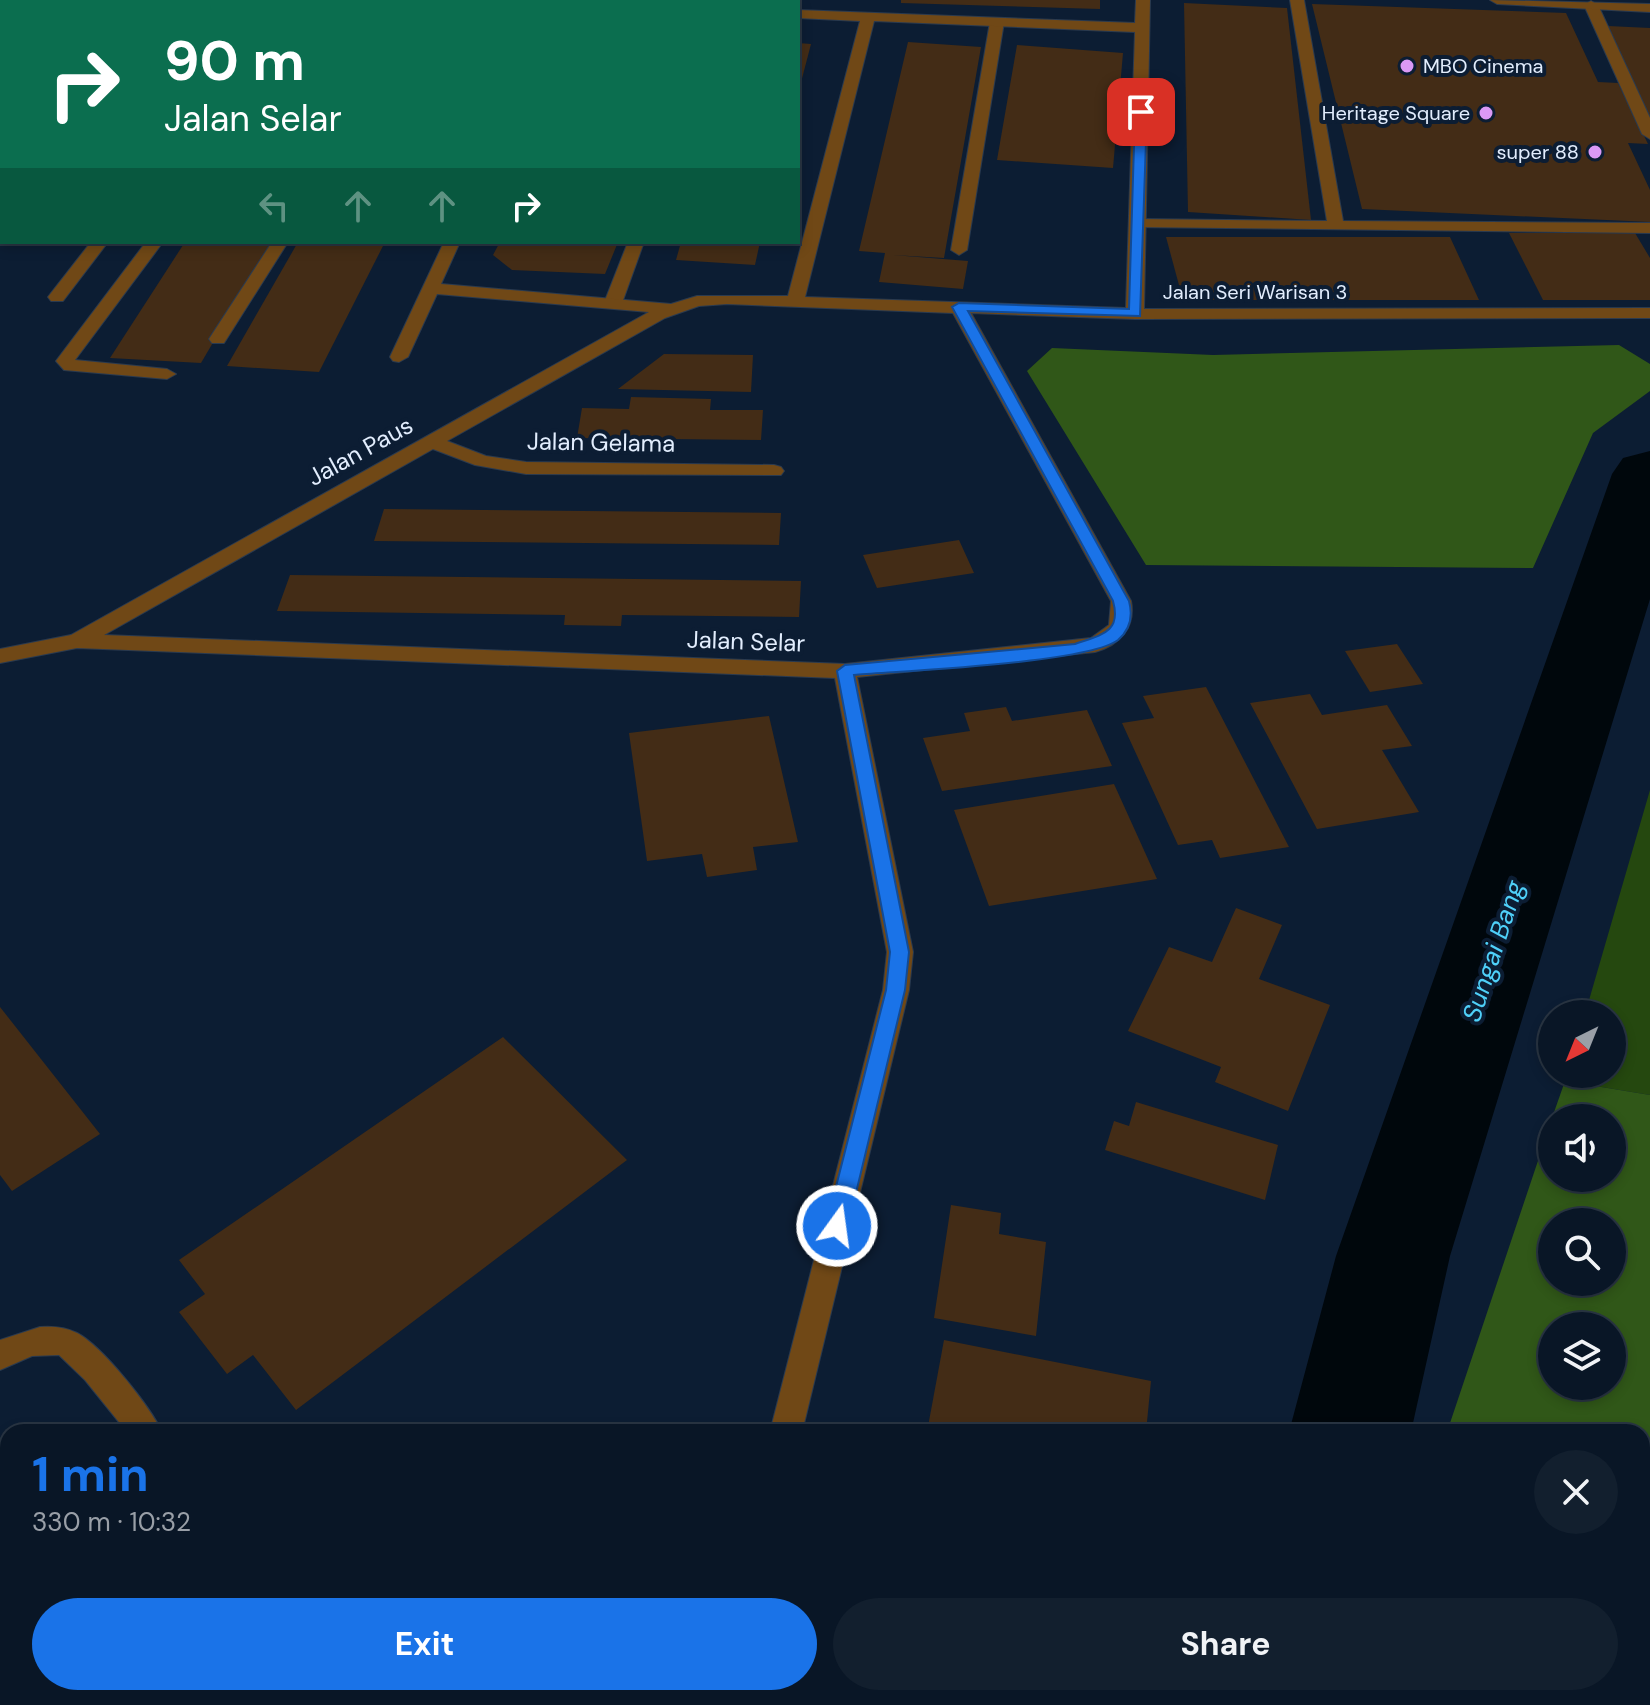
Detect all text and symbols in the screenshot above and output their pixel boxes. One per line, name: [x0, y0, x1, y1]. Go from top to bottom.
text: 90 m: [164, 24, 305, 97]
icon: right: [32, 32, 136, 136]
place label: MBO Cinema: [1423, 53, 1543, 79]
marker: MBO Cinema: [1398, 57, 1416, 75]
pin: [1107, 78, 1175, 146]
icon: arrive: [1119, 90, 1163, 134]
text: Jalan Selar: [164, 95, 342, 142]
place label: Heritage Square: [1322, 100, 1470, 126]
marker: Heritage Square: [1477, 104, 1495, 122]
place label: super 88: [1497, 139, 1579, 165]
marker: super 88: [1586, 143, 1604, 161]
icon: left: [252, 184, 296, 228]
icon: ahead: [336, 184, 380, 228]
icon: ahead: [420, 184, 464, 228]
icon: right: [504, 184, 548, 228]
street label: Jalan Seri Warisan 3: [1163, 279, 1347, 305]
street label: Jalan Paus: [302, 409, 418, 493]
street label: Jalan Gelama: [527, 425, 675, 459]
street label: Jalan Selar: [686, 623, 806, 659]
water label: Sungai Bang: [1454, 875, 1532, 1026]
north arrow: [1538, 1000, 1626, 1088]
map controls: [1538, 1000, 1626, 1400]
button: sound: [1538, 1104, 1626, 1192]
position arrow: [795, 1184, 879, 1268]
button: search: [1538, 1208, 1626, 1296]
button: layers: [1538, 1312, 1626, 1400]
text: 1 min: [32, 1443, 149, 1506]
button: close: [1534, 1450, 1618, 1534]
text: 330 m · 10:32: [32, 1505, 191, 1539]
button: Exit: [32, 1598, 817, 1690]
button: Share: [833, 1598, 1618, 1690]

